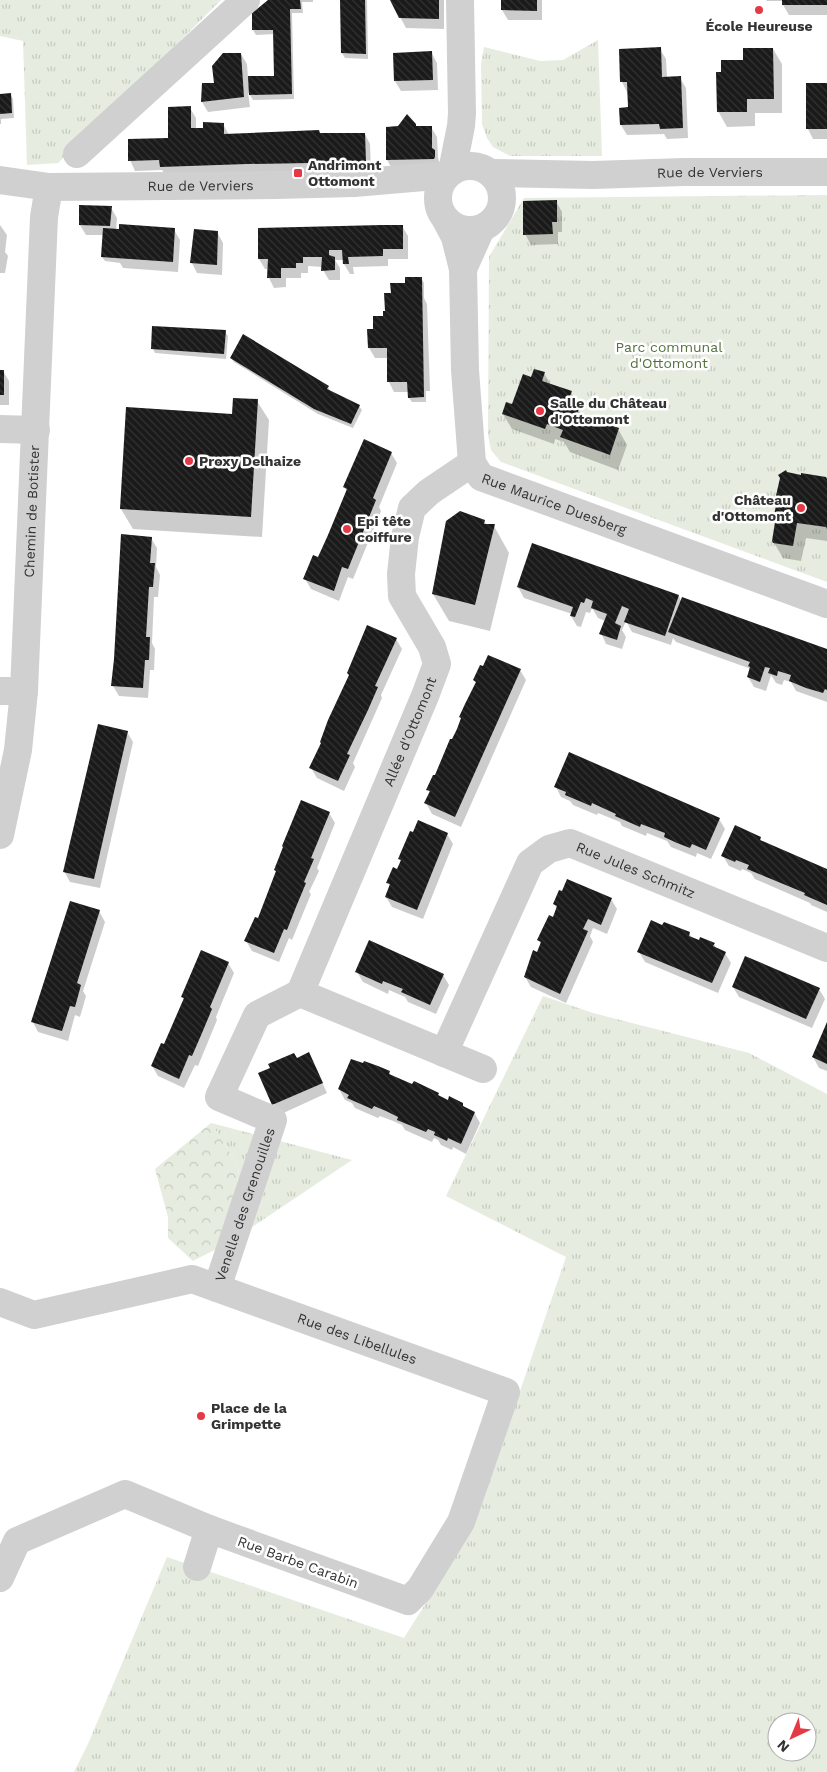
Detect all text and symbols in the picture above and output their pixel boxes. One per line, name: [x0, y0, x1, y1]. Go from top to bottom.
marker: École Heureuse: [753, 4, 765, 16]
place label: École Heureuse: [705, 18, 813, 34]
place label: Andrimont Ottomont: [308, 157, 381, 189]
street label: Rue de Verviers: [657, 164, 763, 181]
marker: Andrimont Ottomont: [292, 167, 304, 179]
street label: Rue de Verviers: [147, 177, 254, 194]
park label: Parc communal d'Ottomont: [615, 339, 723, 371]
place label: Salle du Château d'Ottomont: [550, 395, 667, 427]
marker: Salle du Château d'Ottomont: [534, 405, 546, 417]
street label: Chemin de Botister: [21, 444, 42, 578]
place label: Proxy Delhaize: [199, 453, 301, 469]
marker: Proxy Delhaize: [183, 455, 195, 467]
street label: Rue Maurice Duesberg: [479, 470, 629, 538]
place label: Château d'Ottomont: [712, 492, 791, 524]
marker: Château d'Ottomont: [795, 502, 807, 514]
place label: Epi tête coiffure: [357, 513, 412, 545]
marker: Epi tête coiffure: [341, 523, 353, 535]
street label: Allée d'Ottomont: [380, 675, 439, 789]
street label: Rue Jules Schmitz: [574, 838, 698, 901]
street label: Venelle des Grenouilles: [212, 1126, 278, 1283]
street label: Rue des Libellules: [295, 1310, 419, 1367]
place label: Place de la Grimpette: [211, 1400, 288, 1432]
marker: Place de la Grimpette: [195, 1410, 207, 1422]
street label: Rue Barbe Carabin: [235, 1533, 361, 1591]
north arrow: [767, 1712, 817, 1762]
text: N: [774, 1737, 792, 1756]

